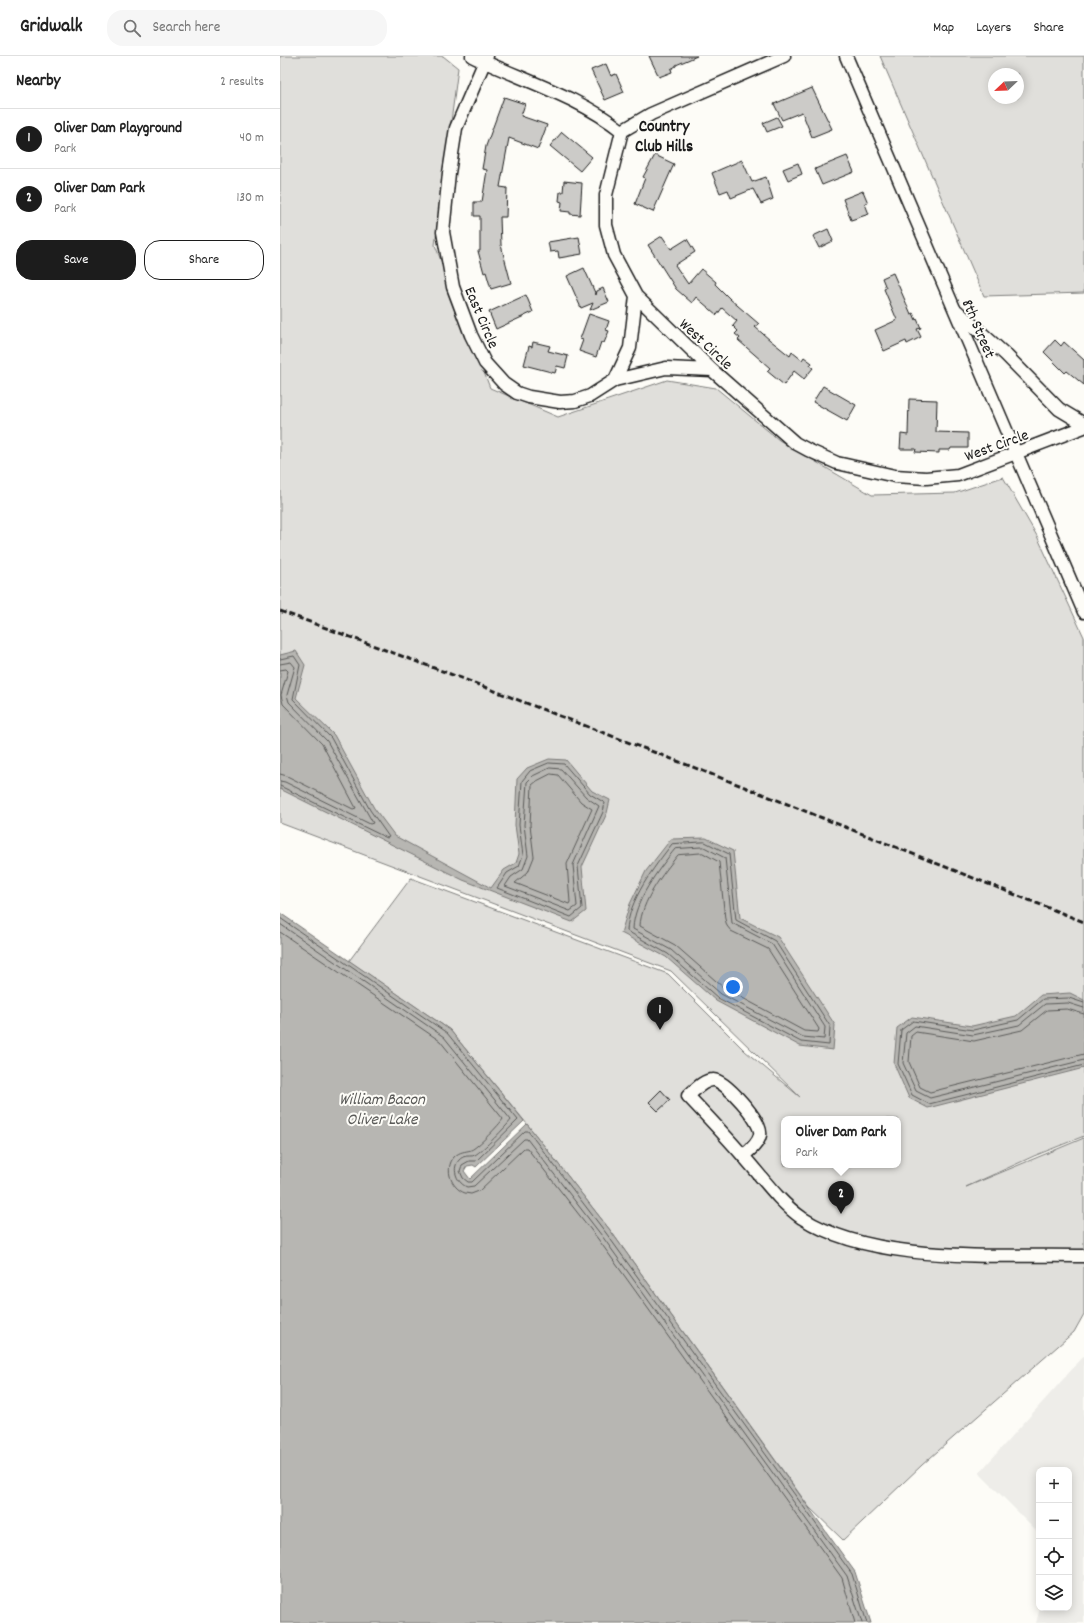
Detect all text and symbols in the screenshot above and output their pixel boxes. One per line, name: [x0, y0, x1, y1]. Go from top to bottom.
search box: [107, 10, 387, 46]
text: Gridwalk: [20, 14, 83, 41]
icon: search: [121, 17, 143, 39]
text: Search here: [153, 17, 220, 39]
text: Map: [933, 18, 954, 38]
text: Layers: [976, 18, 1011, 38]
text: Share: [1033, 18, 1064, 38]
north arrow: [988, 68, 1024, 104]
text: Nearby: [16, 70, 60, 94]
text: 2 results: [220, 73, 264, 92]
district label: Country Club Hills: [635, 116, 693, 160]
text: Oliver Dam Playground: [54, 118, 182, 140]
text: 1: [28, 129, 30, 148]
text: 40 m: [240, 129, 264, 148]
text: Park: [54, 140, 76, 159]
text: Oliver Dam Park: [54, 178, 145, 200]
text: 2: [26, 189, 32, 208]
text: 130 m: [236, 189, 264, 208]
text: Park: [54, 200, 76, 219]
button: Save: [16, 240, 136, 280]
button: Share: [144, 240, 264, 280]
street label: East Circle: [457, 284, 504, 352]
street label: 8th Street: [955, 296, 1000, 362]
street label: West Circle: [673, 314, 737, 376]
street label: West Circle: [962, 424, 1032, 469]
your location: [723, 977, 743, 997]
pin: 1: [647, 997, 673, 1030]
water label: William Bacon Oliver Lake: [339, 1089, 426, 1133]
popup: [781, 1116, 901, 1168]
text: Oliver Dam Park: [796, 1122, 886, 1144]
text: Park: [796, 1144, 818, 1163]
pin: 2: [828, 1181, 854, 1214]
map controls: [1036, 1467, 1072, 1611]
button: +: [1036, 1467, 1072, 1503]
button: −: [1036, 1503, 1072, 1539]
button: locate: [1036, 1539, 1072, 1575]
button: layers: [1036, 1575, 1072, 1611]

